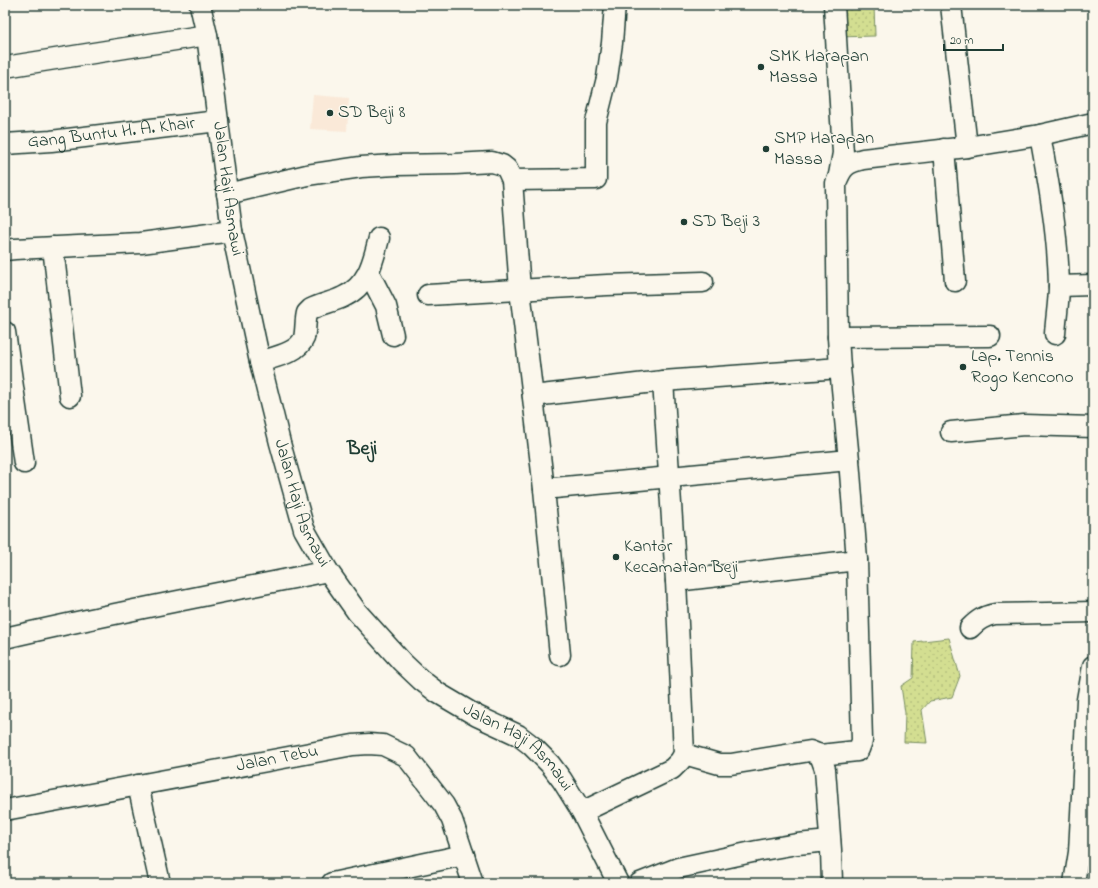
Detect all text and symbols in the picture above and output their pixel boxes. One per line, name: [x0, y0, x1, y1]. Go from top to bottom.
scale bar: [944, 26, 1003, 52]
text: 20 m: [950, 32, 973, 50]
place label: SMK Harapan Massa: [769, 44, 869, 91]
marker: SMK Harapan Massa: [756, 62, 766, 72]
place label: SD Beji 8: [338, 100, 406, 126]
marker: SD Beji 8: [325, 108, 335, 118]
street label: Gang Buntu H. A. Khair: [27, 111, 197, 155]
street label: Jalan Haji Asmawi: [205, 120, 250, 258]
place label: SMP Harapan Massa: [774, 126, 874, 173]
marker: SMP Harapan Massa: [761, 144, 771, 154]
place label: SD Beji 3: [692, 209, 760, 235]
marker: SD Beji 3: [679, 217, 689, 227]
place label: Lap. Tennis Rogo Kencono: [971, 344, 1074, 392]
marker: Lap. Tennis Rogo Kencono: [958, 362, 968, 372]
district label: Beji: [346, 435, 377, 464]
street label: Jalan Haji Asmawi: [267, 436, 336, 572]
place label: Kantor Kecamatan Beji: [624, 534, 738, 581]
marker: Kantor Kecamatan Beji: [611, 552, 621, 562]
street label: Jalan Haji Asmawi: [457, 697, 579, 797]
street label: Jalan Tebu: [234, 739, 320, 780]

